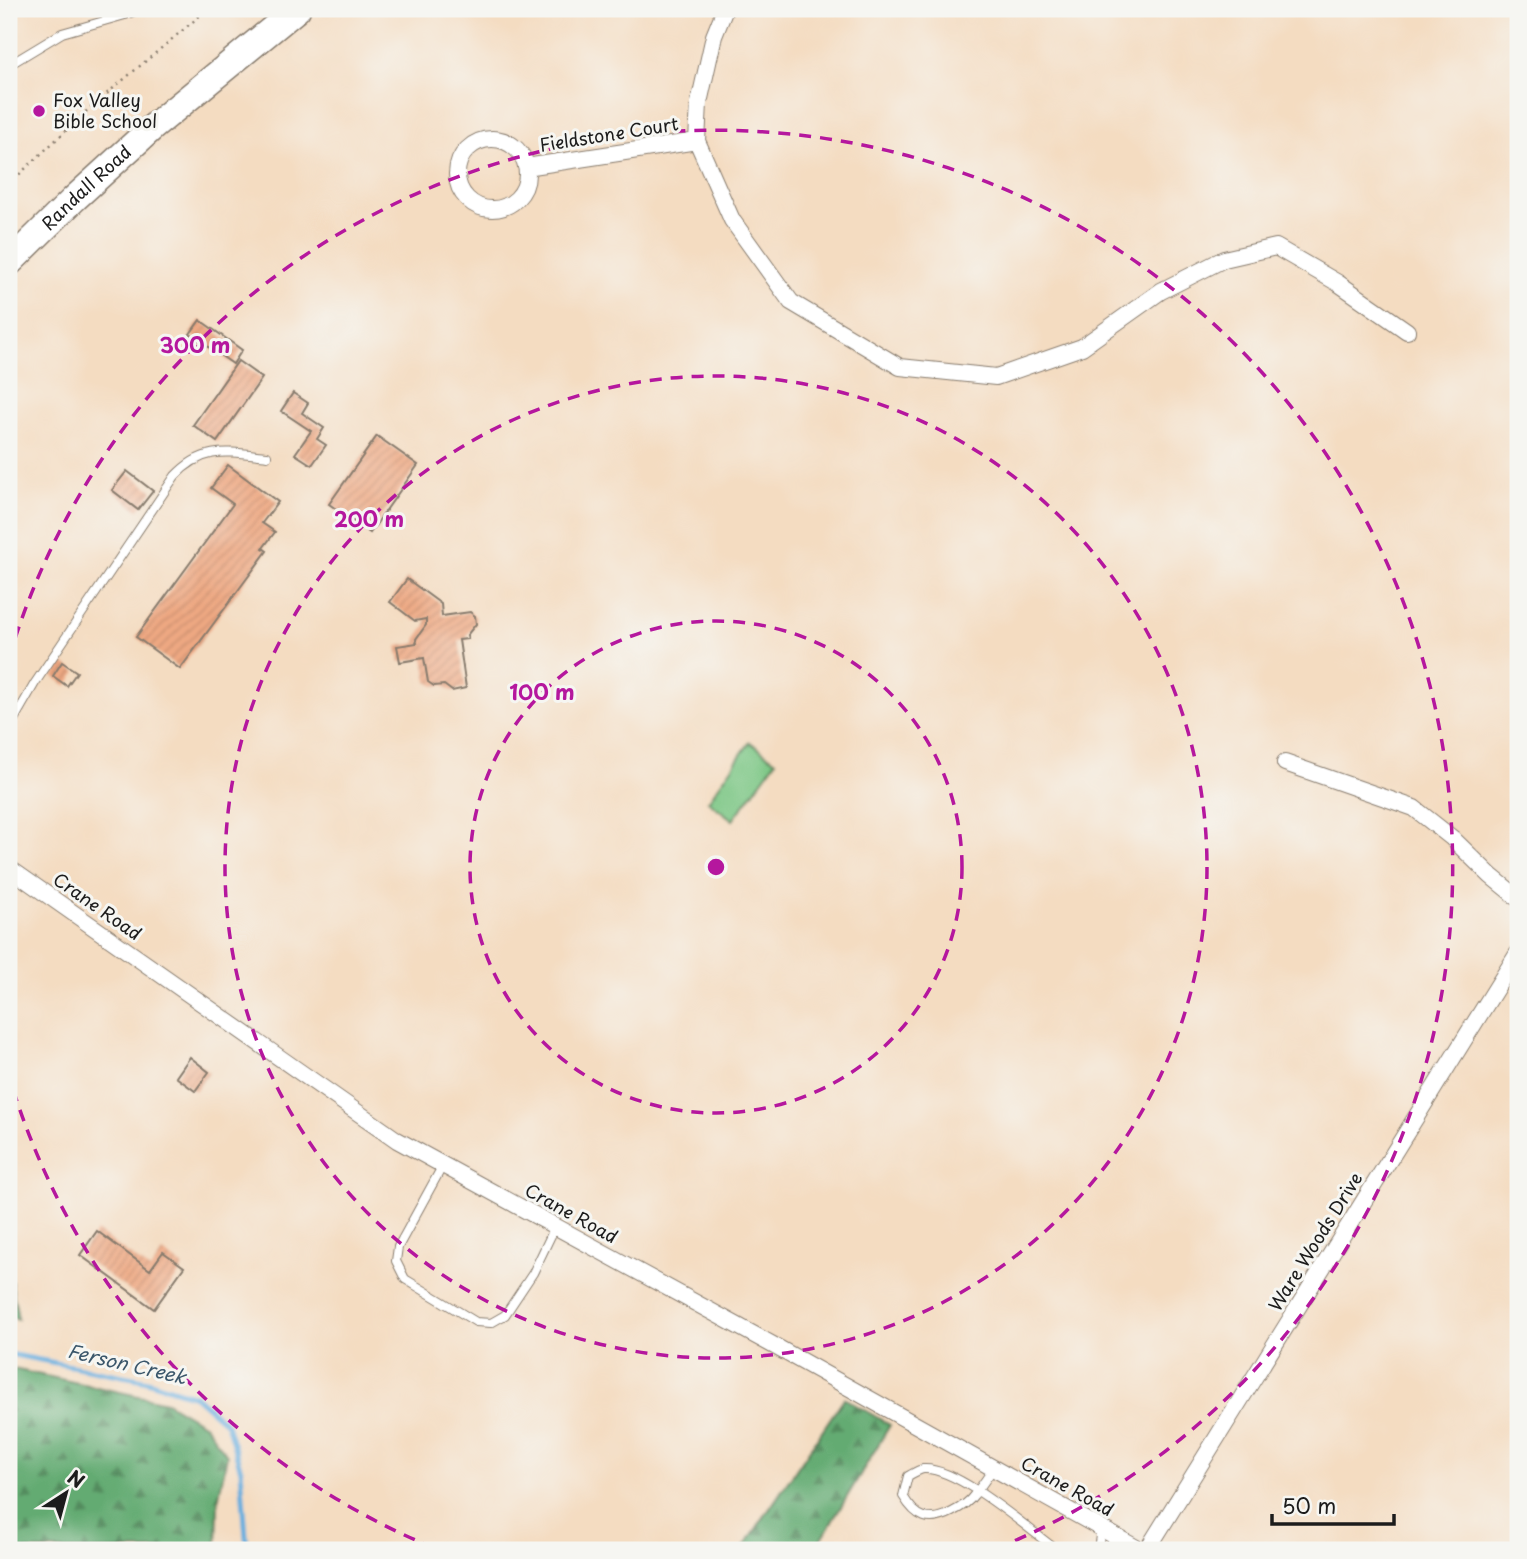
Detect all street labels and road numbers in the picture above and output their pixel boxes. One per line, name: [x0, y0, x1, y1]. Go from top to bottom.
street label: Fieldstone Court: [537, 109, 680, 158]
street label: Randall Road: [35, 138, 137, 236]
street label: Crane Road: [48, 865, 148, 946]
street label: Ware Woods Drive: [1261, 1167, 1368, 1316]
street label: Crane Road: [520, 1176, 623, 1249]
street label: Crane Road: [1016, 1449, 1119, 1522]

